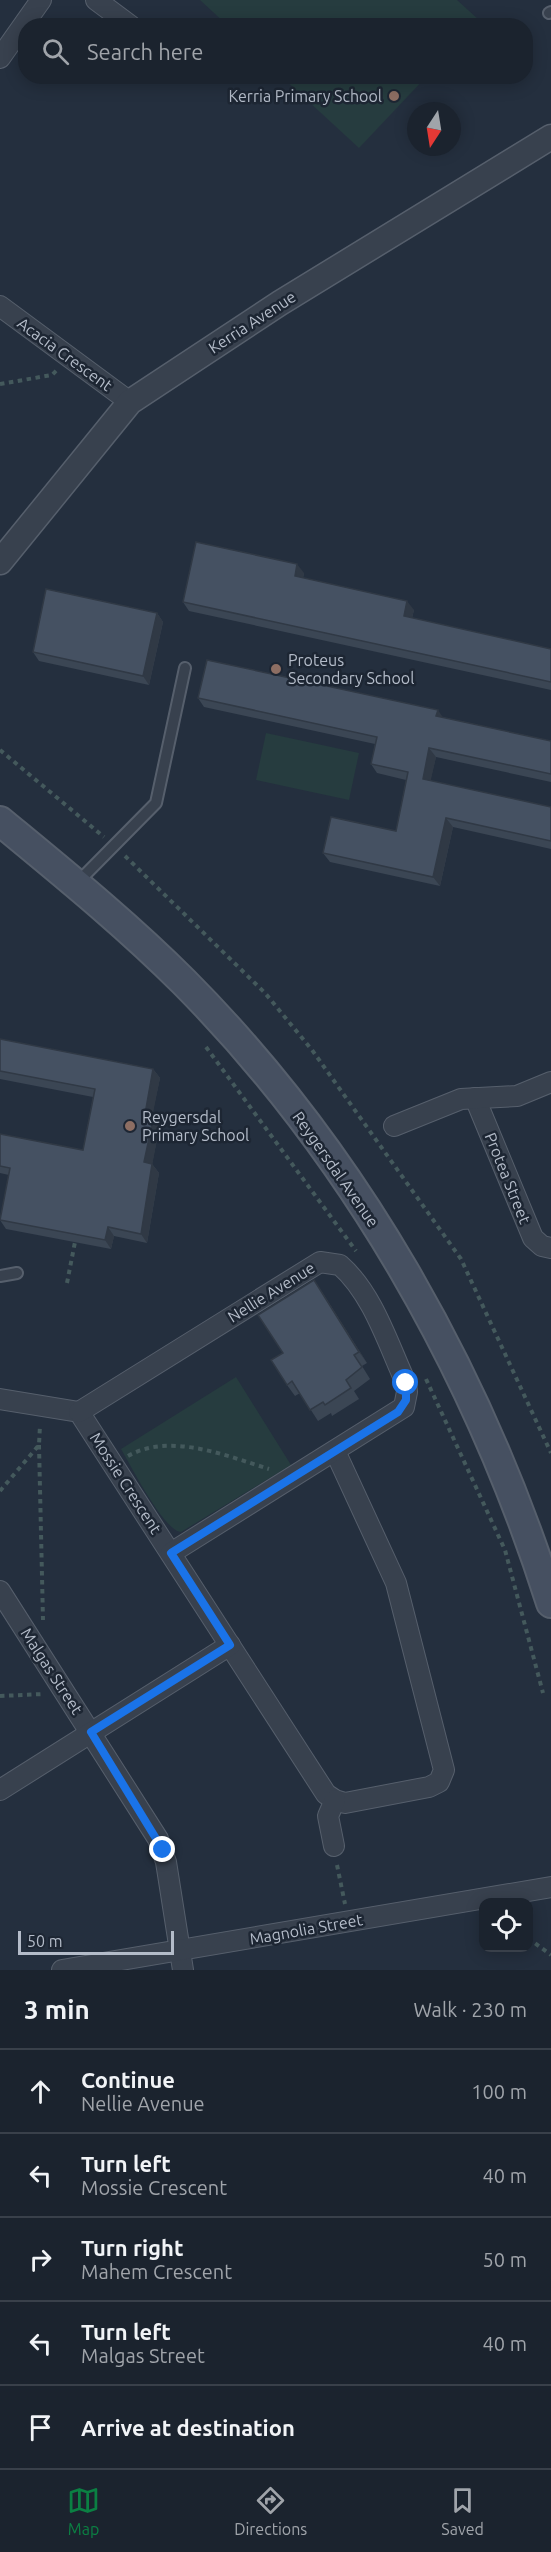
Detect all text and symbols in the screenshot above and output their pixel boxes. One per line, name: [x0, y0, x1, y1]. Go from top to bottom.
search box: [18, 18, 533, 84]
icon: search: [39, 35, 72, 68]
text: Search here: [87, 39, 203, 64]
place label: Kerria Primary School: [229, 87, 382, 105]
marker: Kerria Primary School: [387, 89, 401, 103]
north arrow: [407, 102, 461, 156]
street label: Kerria Avenue: [205, 287, 299, 357]
street label: Acacia Crescent: [14, 314, 116, 395]
place label: Proteus Secondary School: [288, 651, 414, 687]
marker: Proteus Secondary School: [269, 662, 283, 676]
place label: Reygersdal Primary School: [142, 1108, 249, 1144]
street label: Reygersdal Avenue: [289, 1108, 383, 1230]
marker: Reygersdal Primary School: [123, 1119, 137, 1133]
street label: Protea Street: [482, 1130, 535, 1227]
street label: Nellie Avenue: [224, 1258, 318, 1326]
route start: [392, 1369, 418, 1395]
street label: Mossie Crescent: [87, 1429, 166, 1537]
street label: Malgas Street: [17, 1625, 87, 1718]
route end: [149, 1836, 175, 1862]
map controls: [479, 1898, 533, 1952]
button: locate: [479, 1898, 533, 1952]
street label: Magnolia Street: [248, 1910, 365, 1948]
scale bar: [18, 1928, 174, 1956]
text: 50 m: [27, 1932, 63, 1950]
text: 3 min: [24, 1995, 90, 2024]
text: Walk · 230 m: [414, 1998, 527, 2021]
text: Continue: [81, 2067, 175, 2092]
icon: ahead: [24, 2075, 57, 2108]
text: 100 m: [471, 2080, 527, 2103]
text: Nellie Avenue: [81, 2092, 205, 2115]
text: Turn left: [81, 2151, 171, 2176]
icon: left: [24, 2159, 57, 2192]
text: 40 m: [483, 2164, 527, 2187]
text: Mossie Crescent: [81, 2176, 227, 2199]
text: Turn right: [81, 2235, 183, 2260]
icon: right: [24, 2243, 57, 2276]
text: 50 m: [483, 2248, 527, 2271]
text: Mahem Crescent: [81, 2260, 232, 2283]
text: Turn left: [81, 2319, 171, 2344]
icon: left: [24, 2327, 57, 2360]
text: 40 m: [483, 2332, 527, 2355]
text: Malgas Street: [81, 2344, 205, 2367]
icon: arrive: [24, 2411, 57, 2444]
text: Arrive at destination: [81, 2415, 295, 2440]
tab: Map: [67, 2484, 100, 2538]
tab: Directions: [234, 2484, 307, 2538]
tab: Saved: [441, 2484, 484, 2538]

